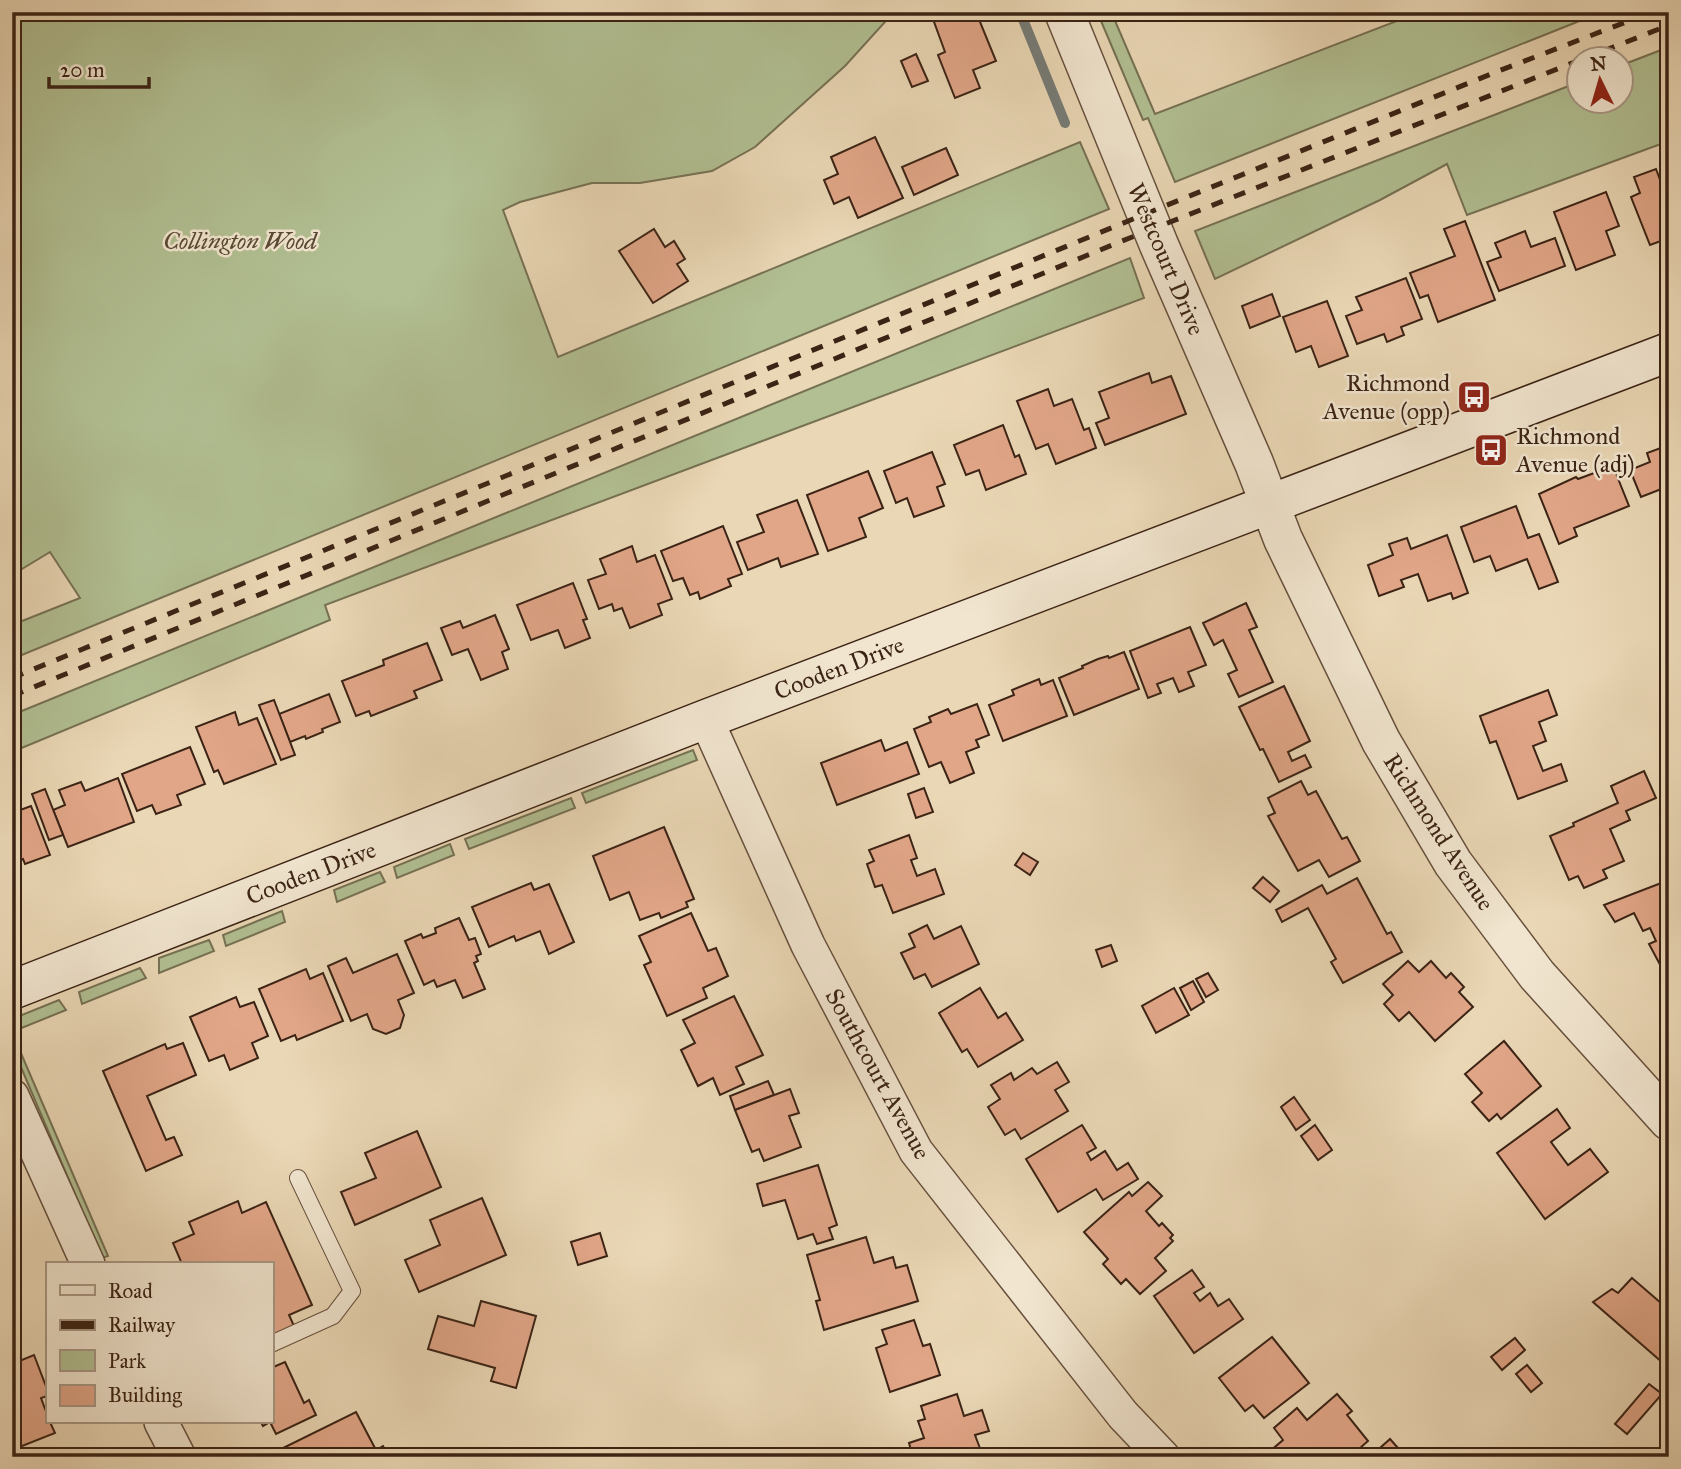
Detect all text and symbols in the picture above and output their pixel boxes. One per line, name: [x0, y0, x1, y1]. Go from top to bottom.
scale bar: [49, 46, 149, 90]
north arrow: [1566, 46, 1636, 116]
text: N: [1590, 51, 1608, 76]
text: 20 m: [60, 57, 105, 83]
street label: Westcourt Drive: [1120, 178, 1212, 340]
park label: Collington Wood: [163, 226, 318, 256]
place label: Richmond Avenue (opp): [1322, 368, 1450, 426]
bus stop icon: Richmond Avenue (opp): [1455, 378, 1493, 416]
place label: Richmond Avenue (adj): [1515, 421, 1635, 479]
bus stop icon: Richmond Avenue (adj): [1472, 431, 1510, 469]
street label: Cooden Drive: [770, 630, 908, 706]
street label: Richmond Avenue: [1377, 748, 1501, 916]
street label: Cooden Drive: [242, 835, 380, 911]
street label: Southcourt Avenue: [819, 983, 937, 1165]
legend: [46, 1262, 273, 1424]
text: Road: [108, 1278, 153, 1304]
text: Railway: [108, 1312, 176, 1338]
text: Park: [108, 1348, 146, 1374]
text: Building: [108, 1382, 182, 1408]

